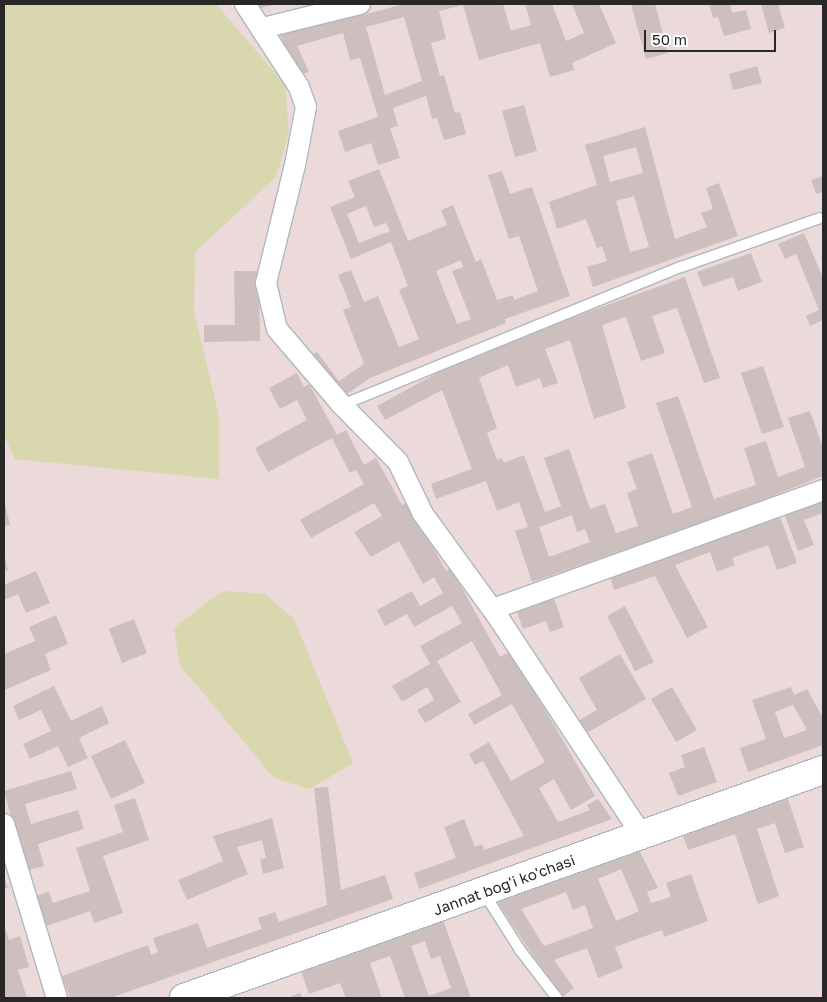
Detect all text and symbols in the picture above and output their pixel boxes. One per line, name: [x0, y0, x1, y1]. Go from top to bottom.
scale bar: [647, 20, 780, 52]
text: 50 m: [652, 30, 687, 48]
street label: Jannat bog'i ko'chasi: [431, 851, 577, 919]

